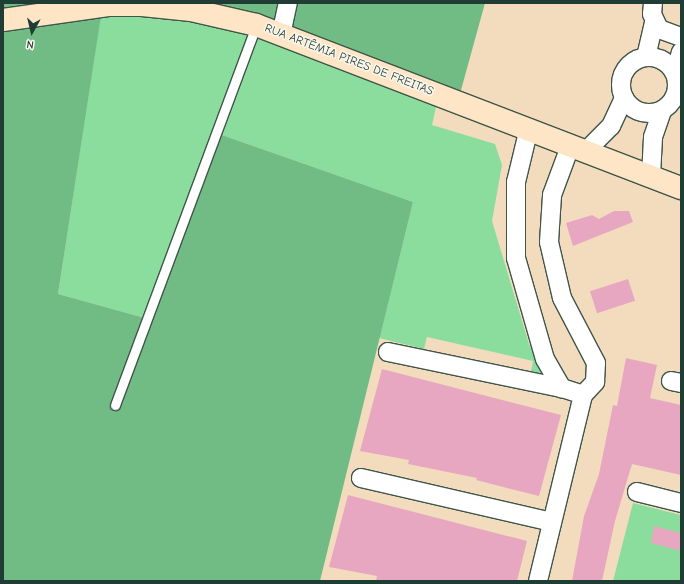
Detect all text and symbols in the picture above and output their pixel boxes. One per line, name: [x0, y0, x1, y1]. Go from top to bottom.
north arrow: [12, 12, 52, 52]
street label: RUA ARTÊMIA PIRES DE FREITAS: [263, 21, 435, 99]
text: N: [26, 37, 35, 51]

